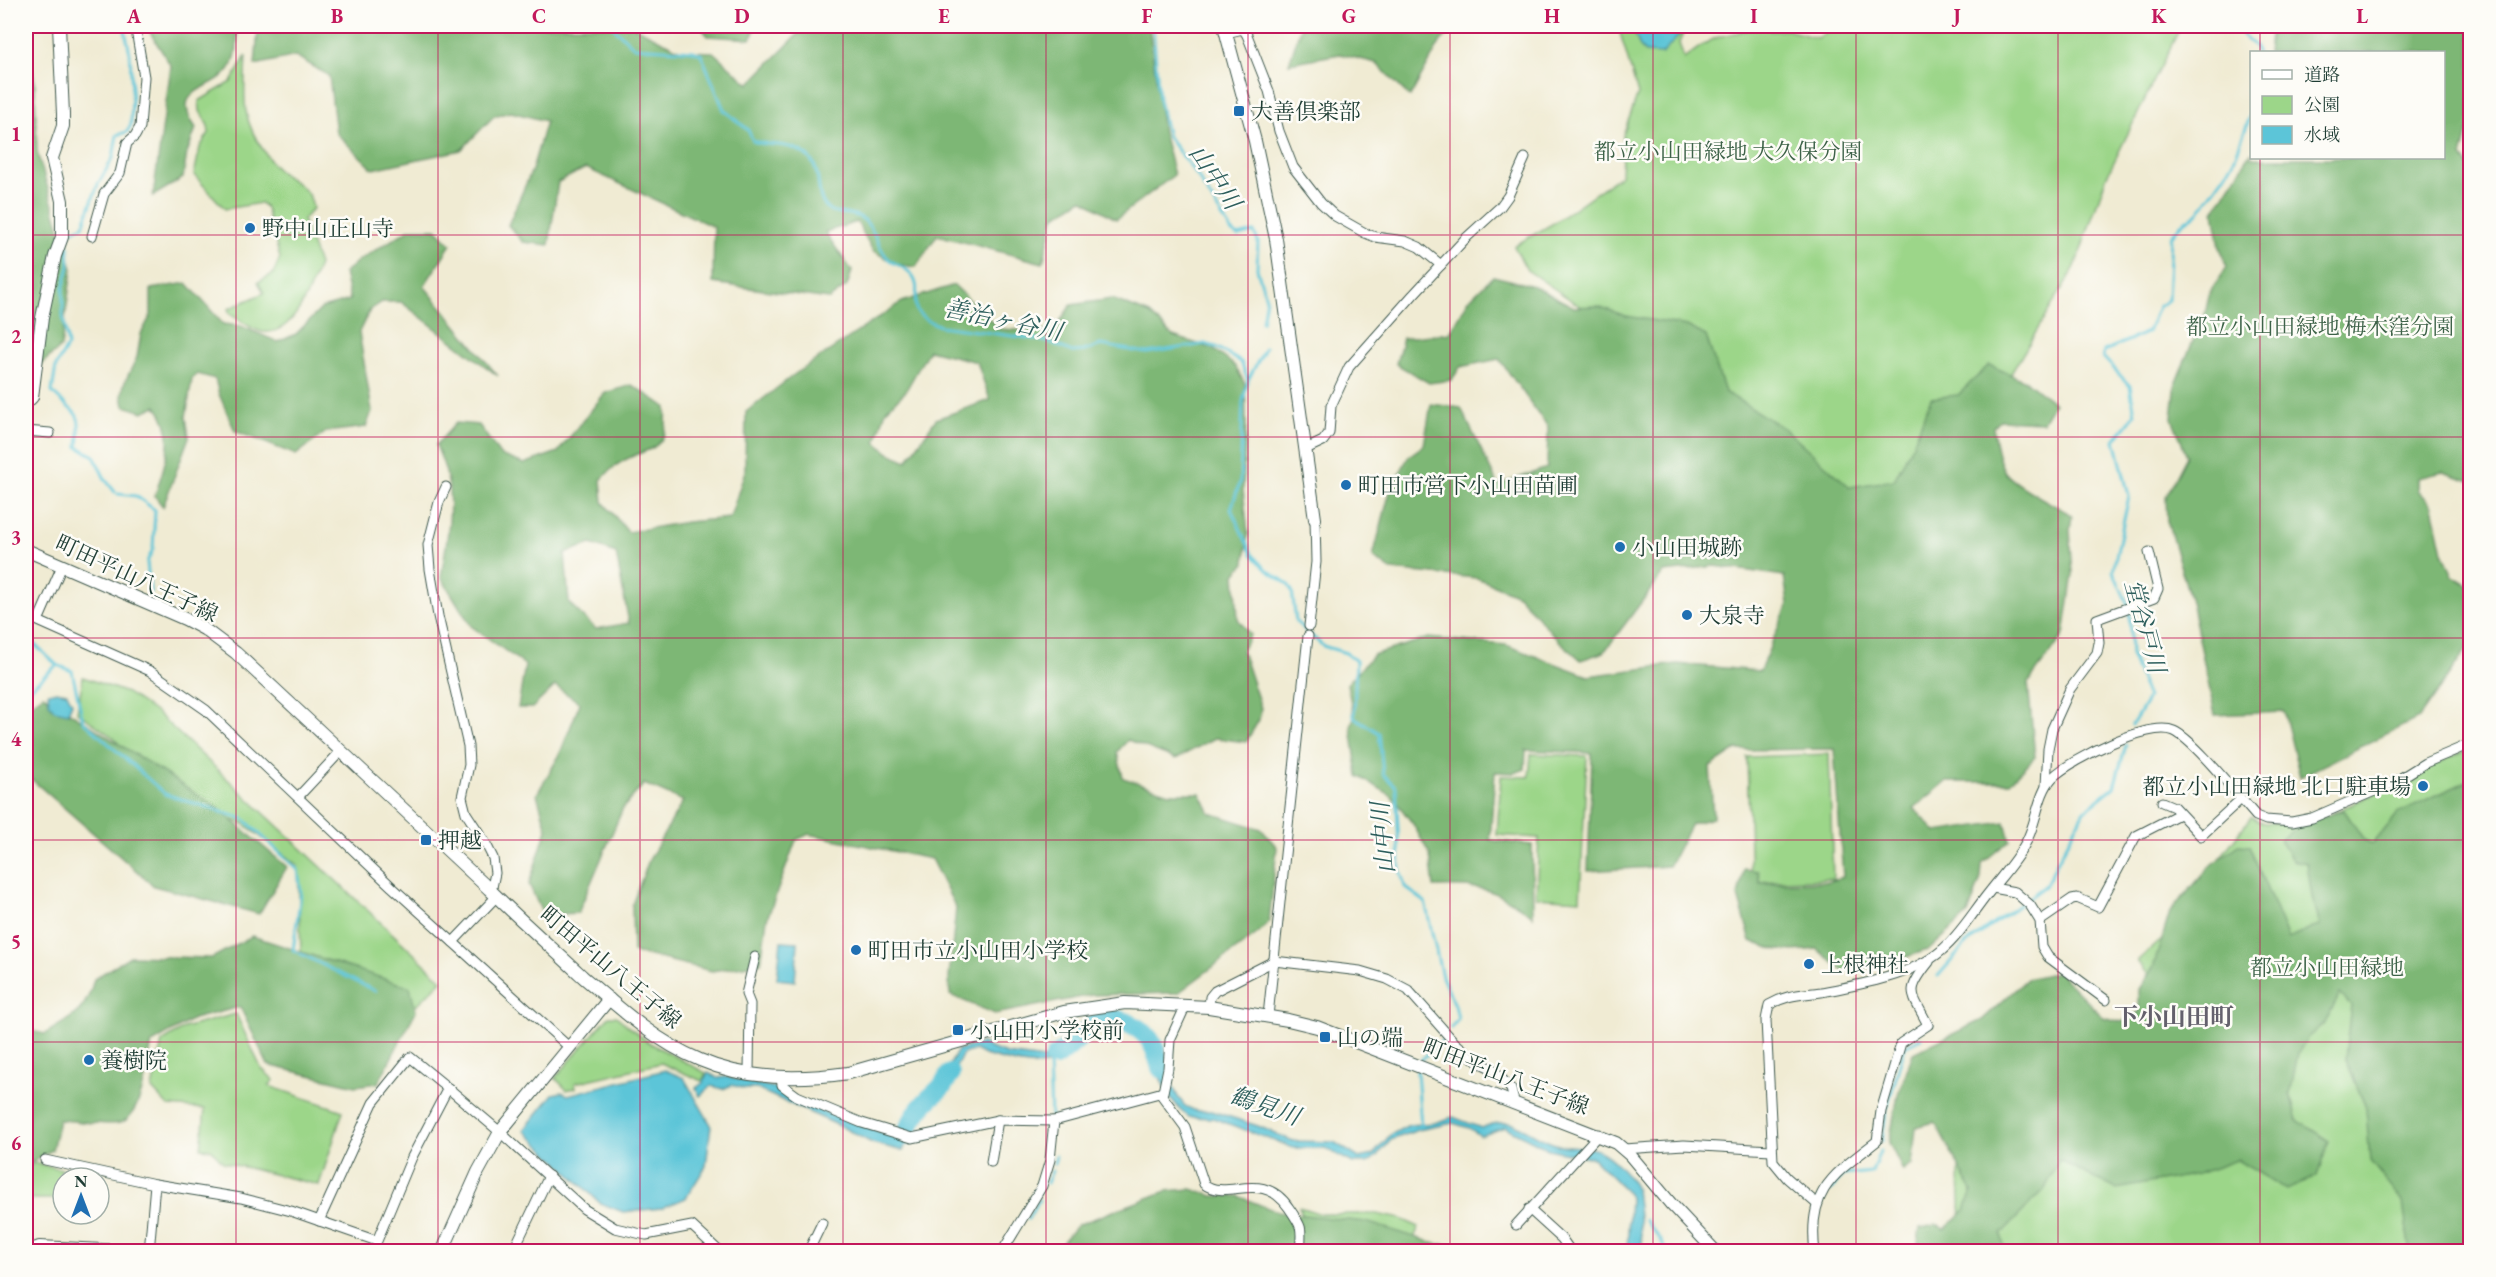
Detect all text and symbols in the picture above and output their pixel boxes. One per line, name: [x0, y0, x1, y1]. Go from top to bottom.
text: A: [126, 3, 142, 29]
text: B: [331, 3, 343, 29]
text: C: [532, 3, 546, 29]
text: D: [734, 3, 750, 29]
text: E: [938, 3, 950, 29]
text: F: [1142, 3, 1153, 29]
text: G: [1342, 3, 1356, 29]
text: H: [1544, 3, 1560, 29]
text: I: [1750, 3, 1758, 29]
text: J: [1951, 3, 1961, 29]
text: K: [2151, 3, 2167, 29]
text: L: [2356, 3, 2368, 29]
legend: [2250, 51, 2445, 159]
text: 道路: [2304, 63, 2340, 86]
text: 公園: [2304, 93, 2340, 116]
place label: 大善倶楽部: [1251, 97, 1361, 126]
marker: 大善倶楽部: [1232, 104, 1246, 118]
text: 1: [11, 121, 21, 147]
text: 水域: [2304, 123, 2340, 146]
park label: 都立小山田緑地 大久保分園: [1594, 137, 1862, 166]
water label: 山中川: [1182, 138, 1250, 218]
place label: 野中山正山寺: [262, 214, 394, 243]
marker: 野中山正山寺: [243, 221, 257, 235]
water label: 善治ヶ谷川: [941, 292, 1068, 348]
park label: 都立小山田緑地 梅木窪分園: [2186, 312, 2454, 341]
text: 2: [11, 323, 22, 349]
place label: 町田市営下小山田苗圃: [1358, 471, 1578, 500]
marker: 町田市営下小山田苗圃: [1339, 478, 1353, 492]
text: 3: [11, 524, 21, 550]
street label: 町田平山八王子線: [51, 528, 223, 629]
place label: 小山田城跡: [1632, 533, 1742, 562]
marker: 小山田城跡: [1613, 540, 1627, 554]
water label: 堂谷戸川: [2118, 575, 2174, 679]
place label: 大泉寺: [1699, 601, 1765, 630]
marker: 大泉寺: [1680, 608, 1694, 622]
text: 4: [11, 726, 22, 752]
place label: 都立小山田緑地 北口駐車場: [2143, 772, 2411, 801]
marker: 都立小山田緑地 北口駐車場: [2416, 779, 2430, 793]
water label: 山中川: [1364, 798, 1401, 875]
place label: 押越: [438, 826, 482, 855]
marker: 押越: [419, 833, 433, 847]
street label: 町田平山八王子線: [534, 900, 687, 1035]
text: 5: [11, 928, 21, 954]
place label: 町田市立小山田小学校: [868, 936, 1088, 965]
marker: 町田市立小山田小学校: [849, 943, 863, 957]
place label: 上根神社: [1821, 950, 1909, 979]
park label: 都立小山田緑地: [2250, 953, 2404, 982]
marker: 上根神社: [1802, 957, 1816, 971]
district label: 下小山田町: [2114, 1001, 2234, 1032]
place label: 小山田小学校前: [970, 1016, 1124, 1045]
marker: 小山田小学校前: [951, 1023, 965, 1037]
place label: 山の端: [1337, 1023, 1403, 1052]
marker: 山の端: [1318, 1030, 1332, 1044]
street label: 町田平山八王子線: [1418, 1031, 1593, 1122]
place label: 養樹院: [101, 1046, 167, 1075]
marker: 養樹院: [82, 1053, 96, 1067]
water label: 鶴見川: [1226, 1079, 1307, 1133]
text: 6: [11, 1130, 22, 1156]
north arrow: [51, 1166, 111, 1226]
text: N: [75, 1171, 88, 1192]

